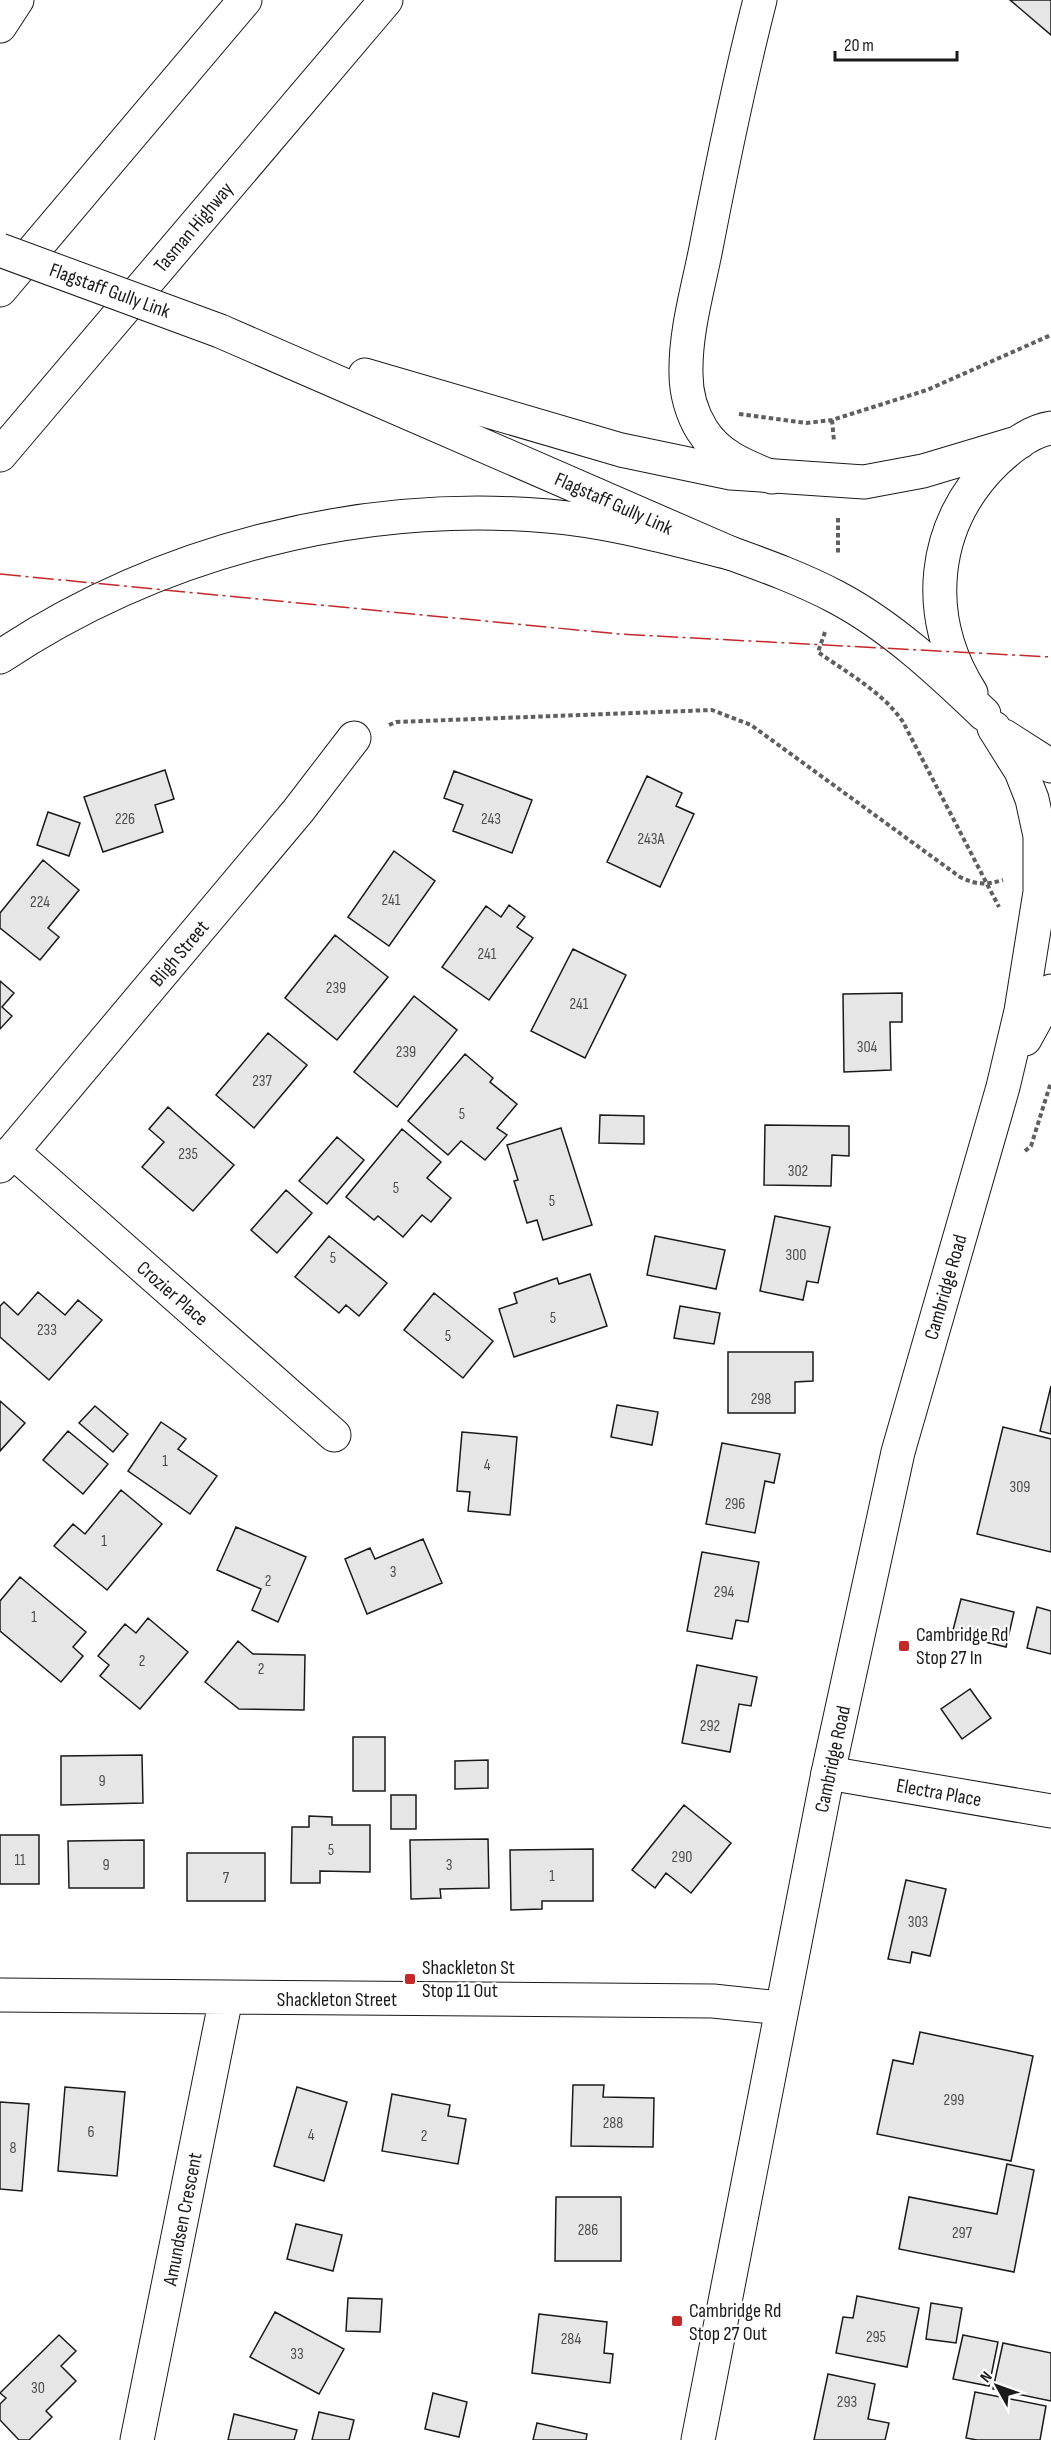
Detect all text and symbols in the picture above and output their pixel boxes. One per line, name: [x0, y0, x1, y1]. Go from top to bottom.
scale bar: [835, 24, 956, 62]
text: 20 m: [844, 35, 874, 56]
street label: Tasman Highway: [149, 177, 239, 278]
street label: Flagstaff Gully Link: [46, 258, 174, 324]
street label: Flagstaff Gully Link: [551, 467, 677, 541]
house number: 226: [115, 810, 135, 829]
house number: 243: [481, 810, 501, 829]
house number: 243A: [638, 830, 665, 849]
house number: 241: [382, 891, 401, 910]
house number: 224: [30, 893, 50, 912]
street label: Bligh Street: [145, 916, 214, 991]
house number: 241: [478, 945, 497, 964]
house number: 239: [326, 979, 346, 998]
house number: 241: [570, 995, 589, 1014]
house number: 304: [857, 1038, 878, 1057]
house number: 239: [396, 1043, 416, 1062]
house number: 237: [252, 1072, 272, 1091]
house number: 5: [459, 1105, 465, 1124]
house number: 235: [178, 1145, 198, 1164]
house number: 302: [788, 1162, 808, 1181]
house number: 5: [393, 1179, 399, 1198]
house number: 5: [549, 1192, 555, 1211]
street label: Cambridge Road: [919, 1232, 972, 1343]
house number: 300: [786, 1246, 806, 1265]
house number: 5: [330, 1249, 336, 1268]
street label: Crozier Place: [132, 1256, 213, 1331]
house number: 5: [550, 1309, 556, 1328]
house number: 233: [37, 1321, 57, 1340]
house number: 5: [445, 1327, 451, 1346]
house number: 298: [751, 1390, 771, 1409]
house number: 1: [162, 1452, 168, 1471]
house number: 4: [484, 1456, 491, 1475]
house number: 309: [1010, 1478, 1030, 1497]
house number: 296: [725, 1495, 745, 1514]
house number: 1: [101, 1532, 107, 1551]
house number: 3: [390, 1563, 396, 1582]
house number: 2: [265, 1572, 271, 1591]
house number: 294: [714, 1583, 734, 1602]
house number: 1: [31, 1608, 37, 1627]
place label: Cambridge Rd Stop 27 In: [916, 1623, 1008, 1670]
marker: Cambridge Rd Stop 27 In: [897, 1639, 911, 1653]
house number: 2: [139, 1652, 145, 1671]
house number: 2: [258, 1660, 264, 1679]
street label: Cambridge Road: [810, 1704, 856, 1815]
house number: 292: [700, 1717, 720, 1736]
house number: 9: [98, 1772, 106, 1791]
street label: Electra Place: [894, 1774, 983, 1812]
house number: 5: [328, 1841, 334, 1860]
house number: 290: [672, 1848, 692, 1867]
house number: 11: [14, 1851, 26, 1870]
house number: 9: [102, 1856, 110, 1875]
house number: 3: [446, 1856, 452, 1875]
house number: 1: [549, 1867, 555, 1886]
house number: 7: [223, 1869, 230, 1888]
house number: 303: [908, 1913, 928, 1932]
place label: Shackleton St Stop 11 Out: [422, 1956, 515, 2003]
marker: Shackleton St Stop 11 Out: [403, 1972, 417, 1986]
street label: Shackleton Street: [277, 1988, 397, 2012]
house number: 299: [944, 2091, 964, 2110]
house number: 288: [603, 2114, 623, 2133]
house number: 6: [87, 2123, 95, 2142]
house number: 4: [308, 2126, 315, 2145]
house number: 2: [421, 2127, 427, 2146]
house number: 8: [9, 2139, 17, 2158]
street label: Amundsen Crescent: [158, 2151, 208, 2289]
house number: 286: [578, 2221, 598, 2240]
house number: 297: [952, 2224, 973, 2243]
place label: Cambridge Rd Stop 27 Out: [689, 2299, 781, 2346]
marker: Cambridge Rd Stop 27 Out: [670, 2314, 684, 2328]
house number: 295: [866, 2328, 886, 2347]
house number: 284: [561, 2330, 582, 2349]
house number: 33: [290, 2345, 304, 2364]
north arrow: [967, 2356, 1027, 2416]
text: N: [977, 2368, 997, 2387]
house number: 30: [31, 2379, 45, 2398]
house number: 293: [837, 2393, 857, 2412]

